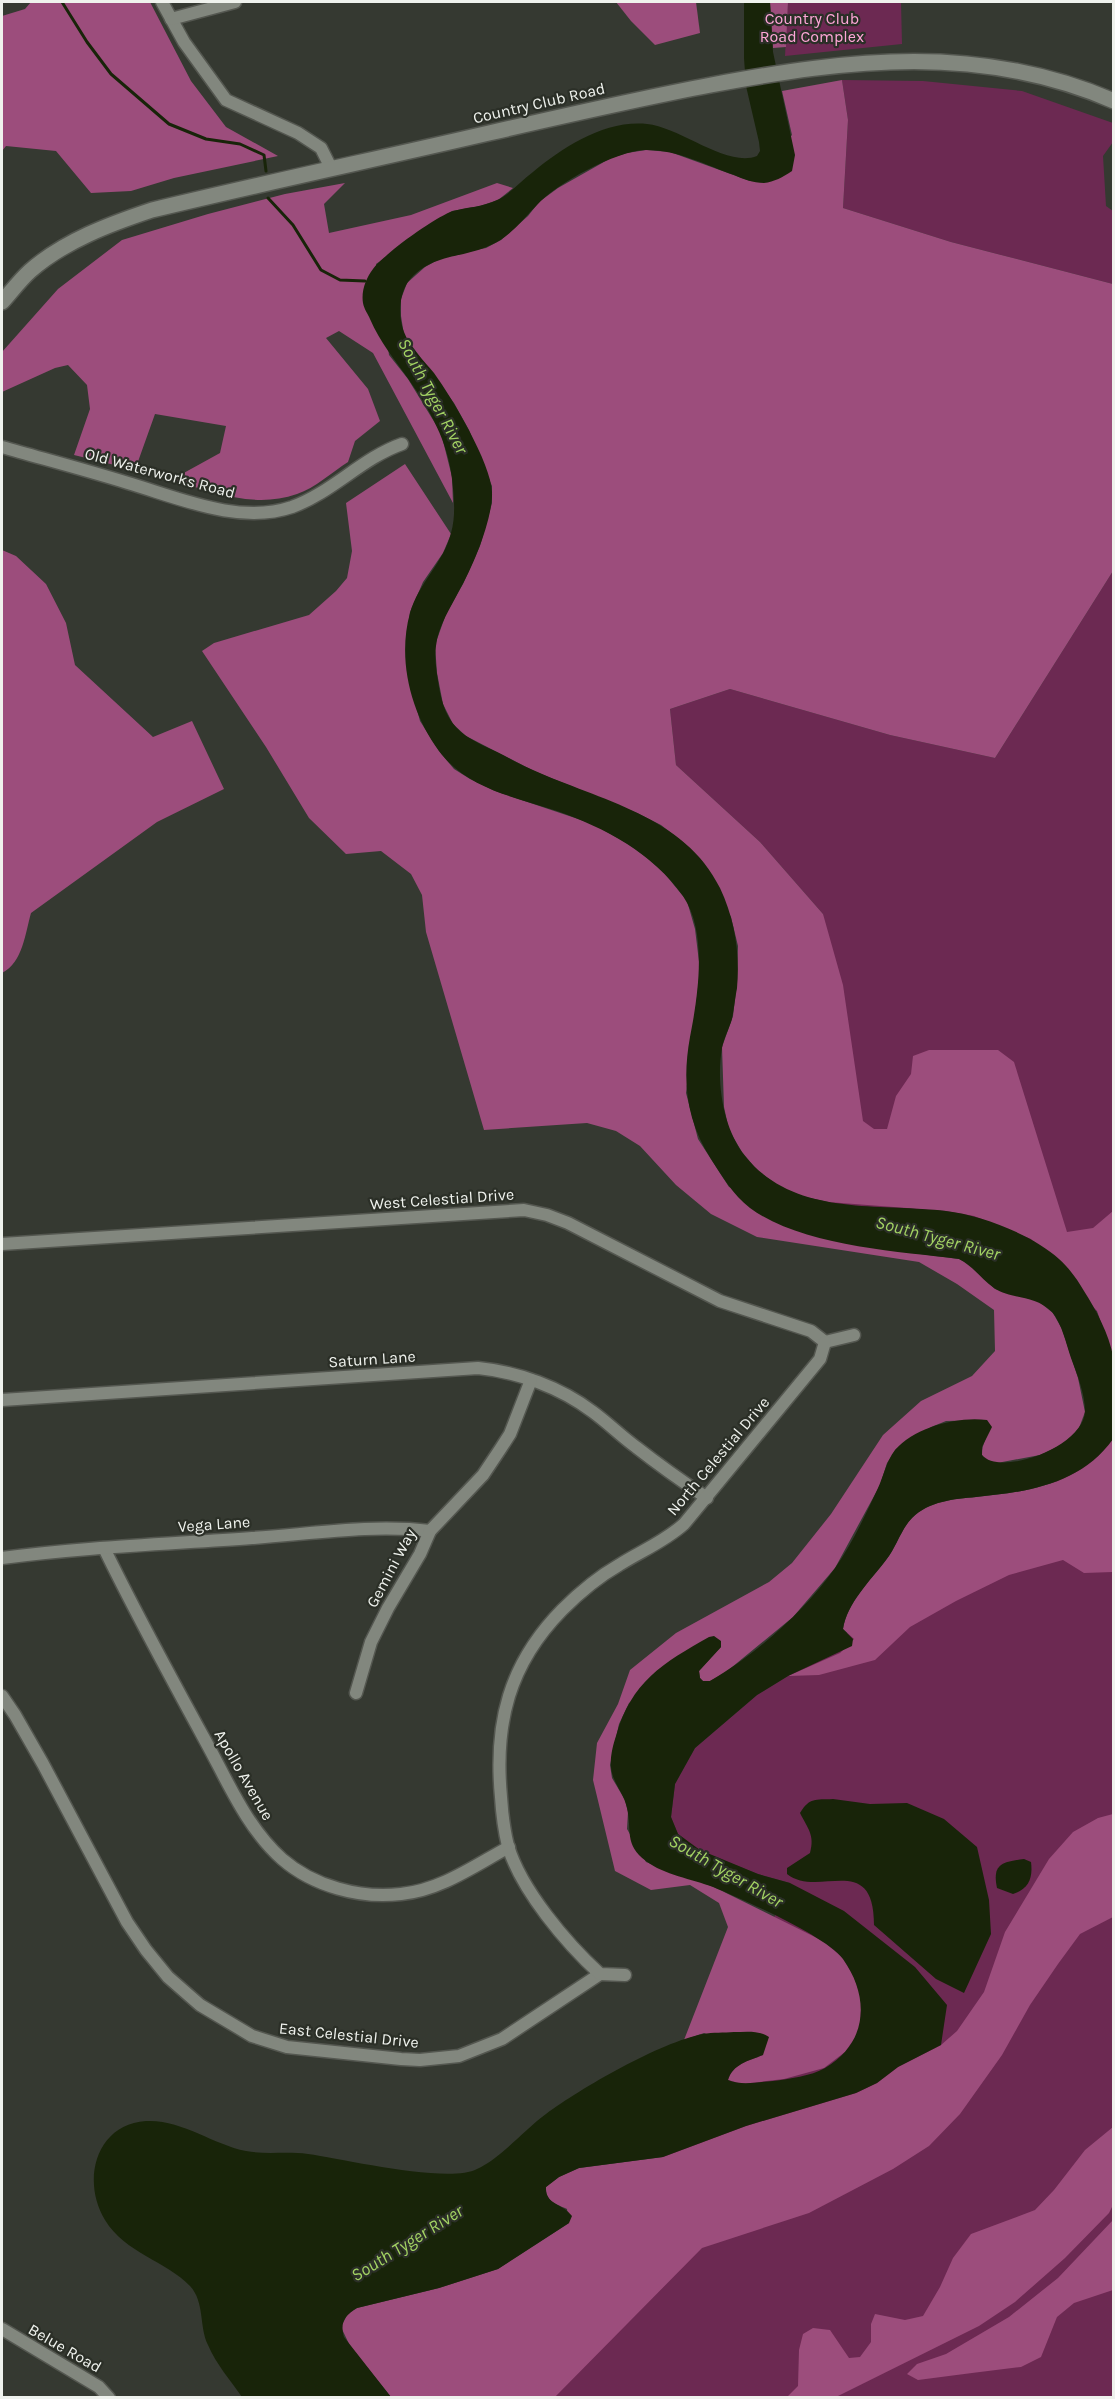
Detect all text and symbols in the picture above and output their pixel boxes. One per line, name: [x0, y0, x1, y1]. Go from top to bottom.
park label: Country Club Road Complex: [760, 9, 864, 46]
street label: Country Club Road: [471, 79, 607, 127]
water label: South Tyger River: [393, 334, 473, 458]
street label: Old Waterworks Road: [83, 444, 237, 502]
street label: West Celestial Drive: [369, 1184, 515, 1214]
water label: South Tyger River: [873, 1211, 1004, 1265]
street label: Saturn Lane: [328, 1346, 416, 1372]
street label: North Celestial Drive: [663, 1393, 773, 1519]
street label: Vega Lane: [177, 1512, 251, 1536]
street label: Gemini Way: [362, 1525, 420, 1611]
street label: Apollo Avenue: [210, 1726, 278, 1824]
water label: South Tyger River: [665, 1829, 788, 1913]
street label: East Celestial Drive: [278, 2018, 420, 2052]
water label: South Tyger River: [347, 2199, 468, 2286]
street label: Belue Road: [25, 2319, 105, 2377]

